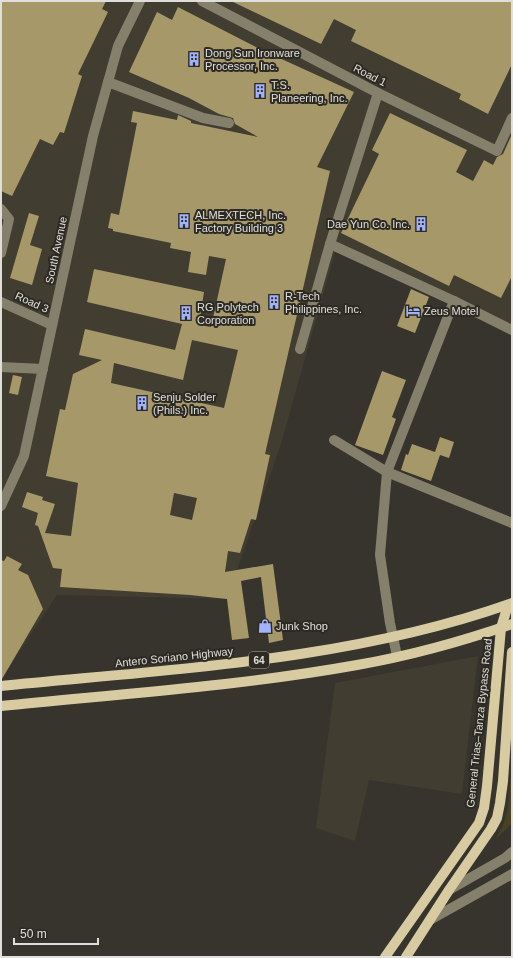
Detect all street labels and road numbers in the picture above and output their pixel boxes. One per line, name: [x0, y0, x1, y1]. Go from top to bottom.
street label: Road 1: [351, 62, 389, 88]
street label: South Avenue: [43, 215, 69, 285]
street label: Road 3: [13, 289, 51, 315]
street label: General Trias–Tanza Bypass Road: [464, 638, 494, 808]
street label: Antero Soriano Highway: [114, 645, 234, 669]
road number: 64: [249, 652, 269, 668]

